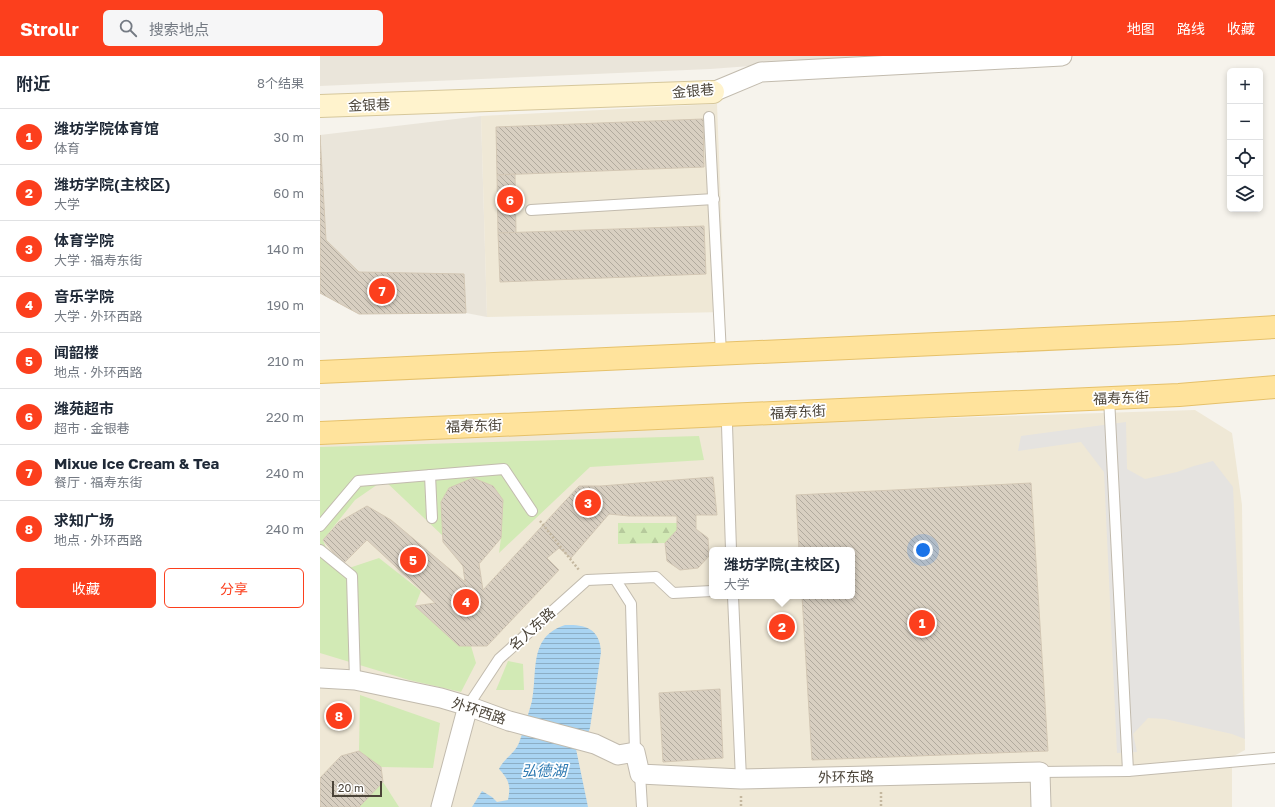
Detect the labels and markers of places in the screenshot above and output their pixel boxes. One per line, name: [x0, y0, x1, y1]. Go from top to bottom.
pin: 6: [497, 185, 523, 215]
pin: 7: [369, 276, 395, 306]
pin: 3: [575, 488, 601, 518]
pin: 5: [400, 545, 426, 575]
pin: 4: [453, 587, 479, 617]
pin: 1: [909, 608, 935, 638]
pin: 2: [769, 612, 795, 642]
pin: 8: [326, 701, 352, 731]

